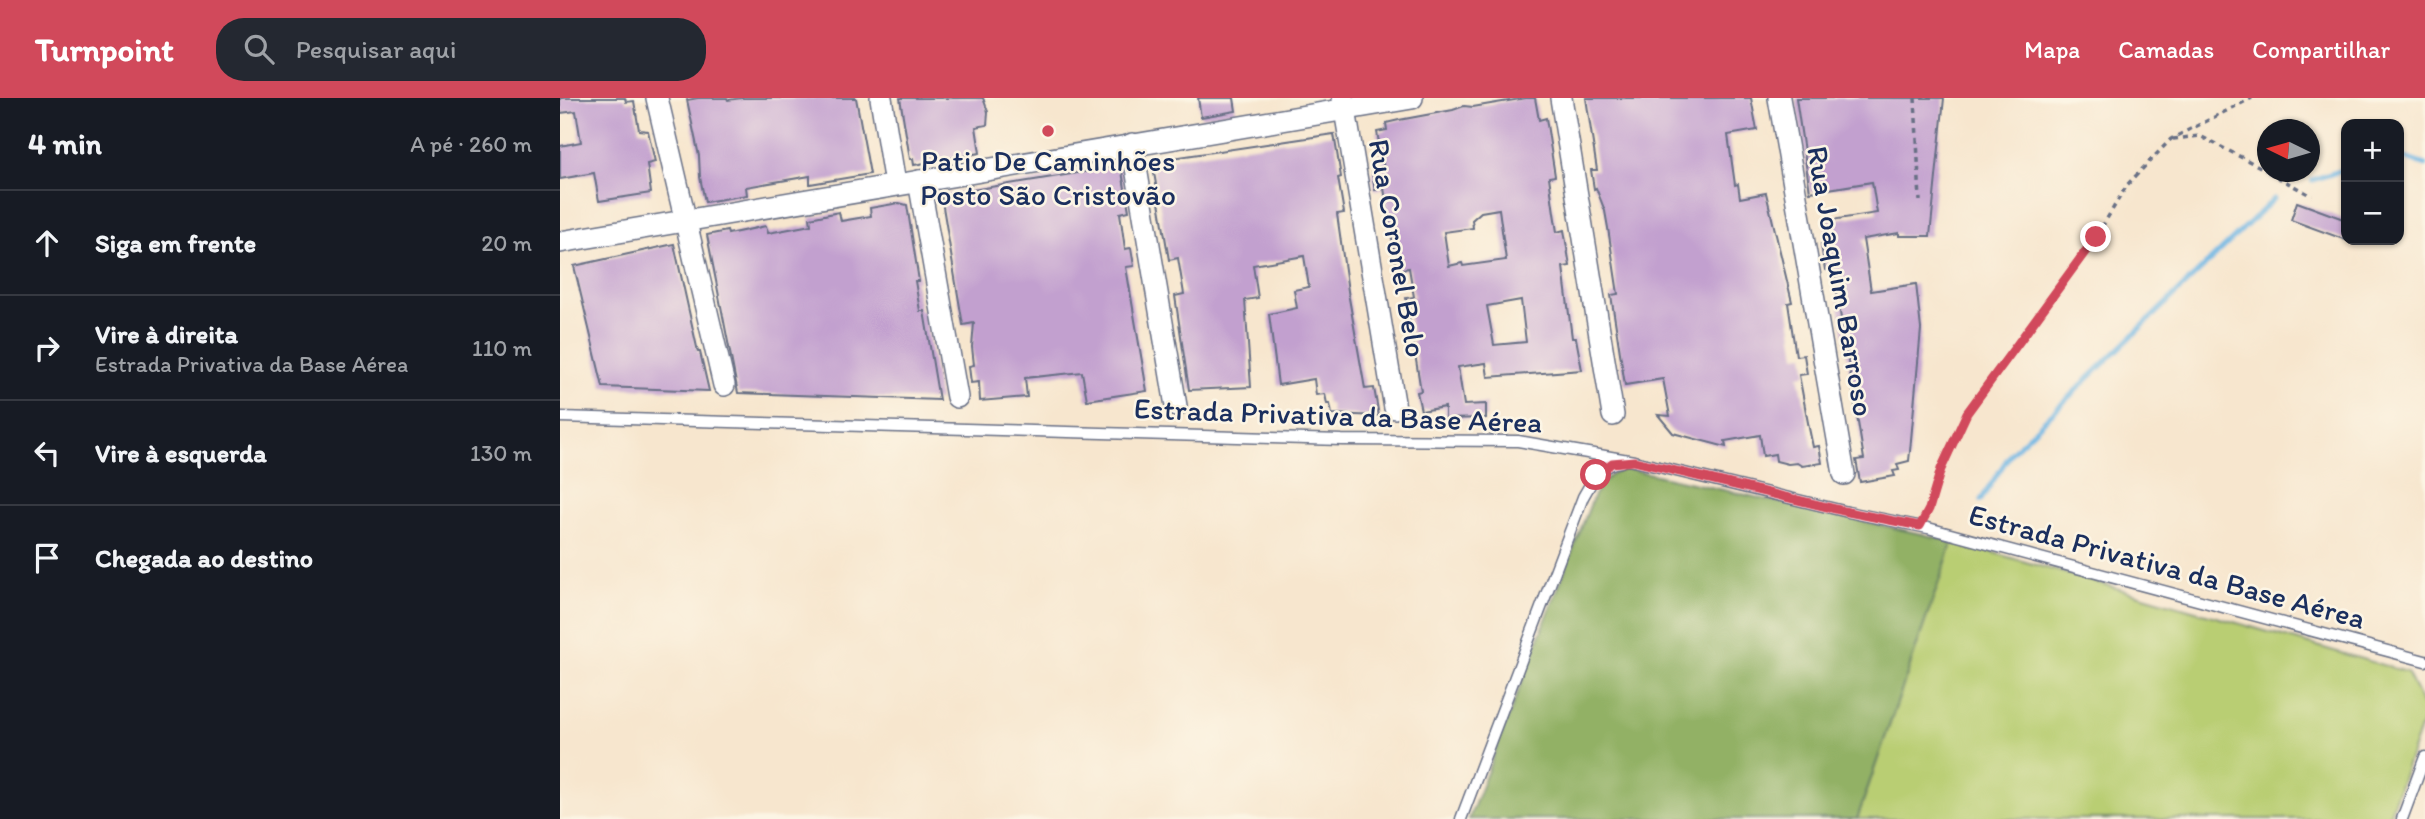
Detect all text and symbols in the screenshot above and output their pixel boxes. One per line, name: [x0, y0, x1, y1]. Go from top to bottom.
search box: [216, 18, 706, 81]
text: Turnpoint: [35, 30, 174, 69]
icon: search: [240, 30, 278, 68]
text: Pesquisar aqui: [296, 33, 456, 65]
text: Mapa: [2024, 35, 2080, 64]
text: Camadas: [2118, 35, 2214, 64]
text: Compartilhar: [2252, 35, 2390, 64]
north arrow: [2257, 119, 2320, 182]
map controls: [2341, 119, 2404, 245]
button: +: [2341, 119, 2404, 182]
marker: Patio De Caminhões Posto São Cristovão: [1040, 123, 1056, 139]
text: 4 min: [28, 125, 102, 162]
text: A pé · 260 m: [410, 130, 532, 158]
street label: Rua Coronel Belo: [1361, 136, 1435, 360]
place label: Patio De Caminhões Posto São Cristovão: [920, 142, 1176, 213]
street label: Rua Joaquim Barroso: [1799, 143, 1883, 419]
button: −: [2341, 182, 2404, 245]
route end: [2080, 221, 2111, 252]
icon: ahead: [28, 224, 66, 262]
text: Siga em frente: [95, 227, 256, 259]
text: 20 m: [481, 229, 532, 257]
text: Vire à direita: [95, 318, 238, 350]
icon: right: [28, 329, 66, 367]
text: 110 m: [472, 334, 532, 362]
text: Estrada Privativa da Base Aérea: [95, 350, 408, 378]
street label: Estrada Privativa da Base Aérea: [1133, 389, 1543, 441]
icon: left: [28, 434, 66, 472]
text: Vire à esquerda: [95, 437, 267, 469]
text: 130 m: [470, 439, 532, 467]
route start: [1580, 459, 1611, 490]
street label: Estrada Privativa da Base Aérea: [1965, 495, 2369, 637]
icon: arrive: [28, 539, 66, 577]
text: Chegada ao destino: [95, 542, 313, 574]

